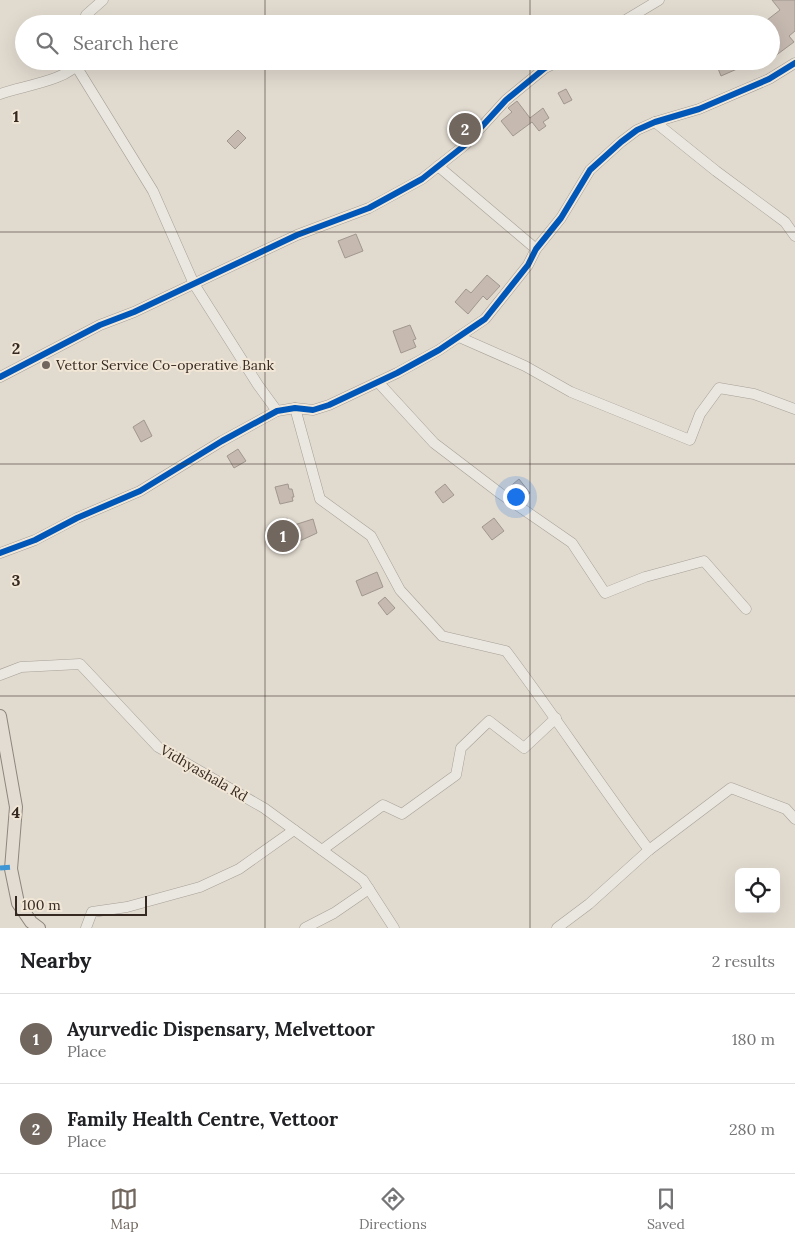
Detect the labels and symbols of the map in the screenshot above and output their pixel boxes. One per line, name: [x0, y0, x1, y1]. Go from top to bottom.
text: 1: [13, 106, 19, 126]
pin: 2: [449, 110, 481, 148]
text: 2: [12, 338, 20, 358]
place label: Vettor Service Co-operative Bank: [55, 356, 274, 374]
marker: Vettor Service Co-operative Bank: [40, 359, 52, 371]
your location: [503, 484, 529, 510]
pin: 1: [267, 517, 299, 555]
text: 3: [12, 570, 21, 590]
street label: Vidhyashala Rd: [156, 740, 251, 805]
text: 4: [12, 802, 21, 822]
scale bar: [15, 893, 148, 916]

